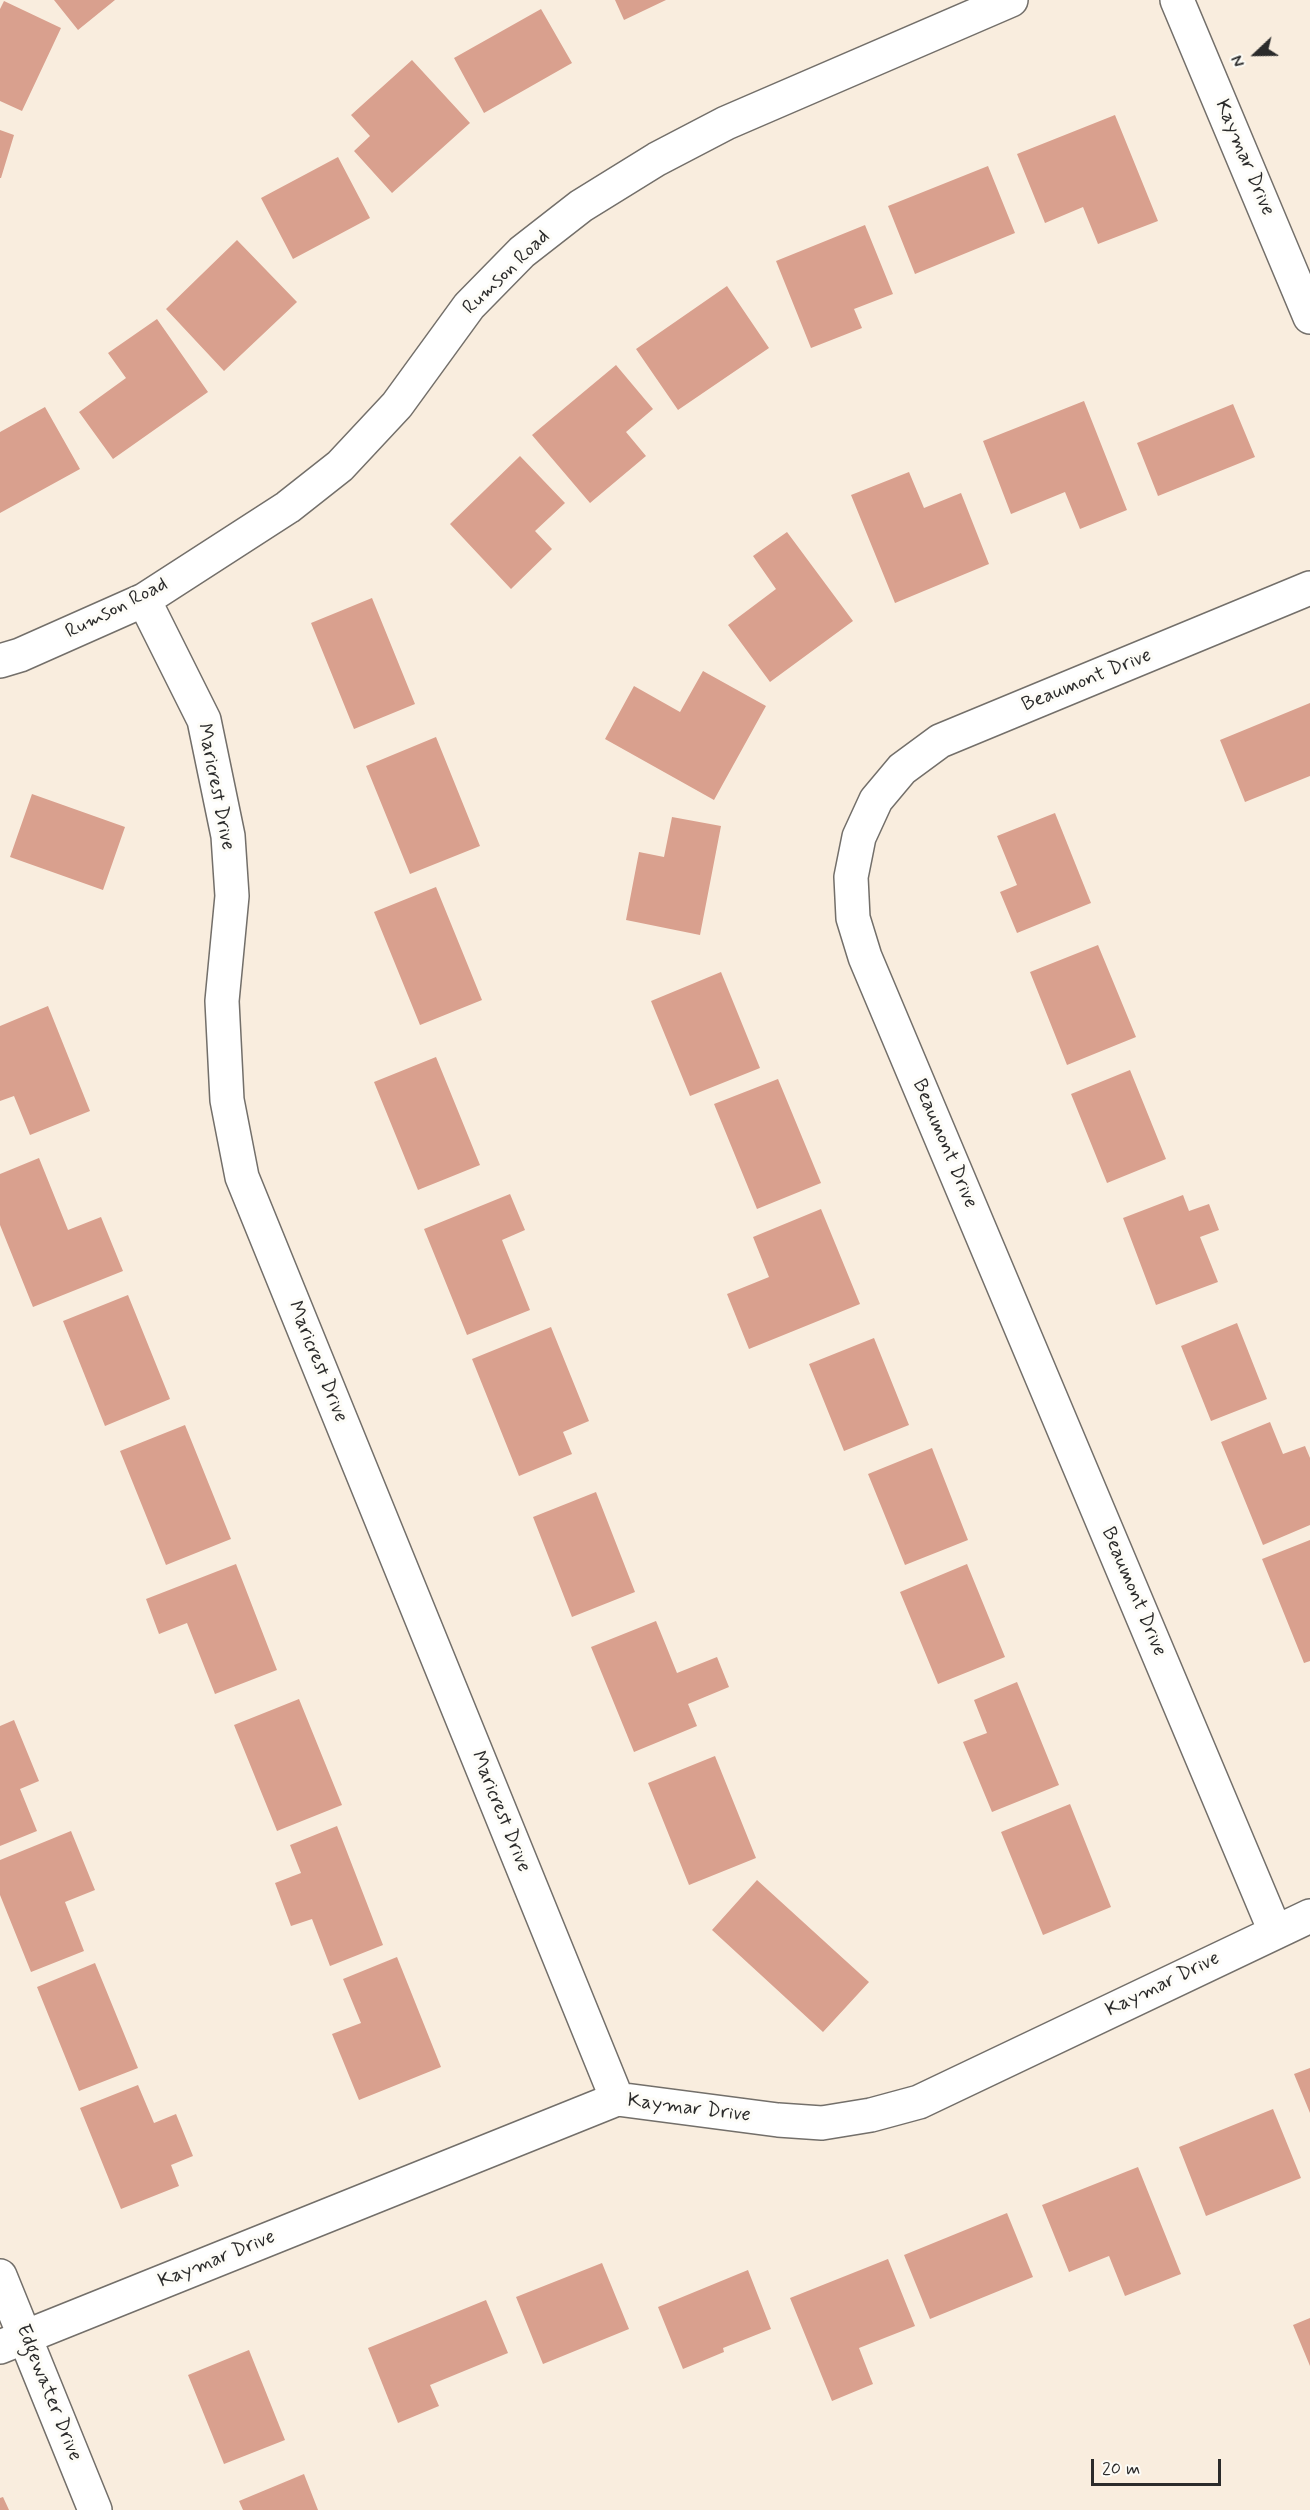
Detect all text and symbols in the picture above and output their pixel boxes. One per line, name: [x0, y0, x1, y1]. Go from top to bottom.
north arrow: [1226, 24, 1286, 84]
text: N: [1227, 52, 1251, 70]
street label: Kaymar Drive: [1209, 96, 1279, 220]
street label: Rumson Road: [459, 226, 555, 320]
street label: Rumson Road: [62, 573, 172, 645]
street label: Beaumont Drive: [1019, 644, 1155, 718]
street label: Maricrest Drive: [191, 722, 239, 852]
street label: Beaumont Drive: [906, 1076, 982, 1212]
street label: Maricrest Drive: [282, 1298, 352, 1426]
street label: Beaumont Drive: [1095, 1524, 1171, 1660]
street label: Maricrest Drive: [465, 1748, 535, 1876]
street label: Kaymar Drive: [1102, 1947, 1224, 2023]
street label: Kaymar Drive: [626, 2090, 752, 2128]
street label: Kaymar Drive: [155, 2226, 279, 2294]
street label: Edgewater Drive: [10, 2321, 86, 2465]
scale bar: [1094, 2447, 1224, 2485]
text: 20 m: [1102, 2457, 1140, 2481]

